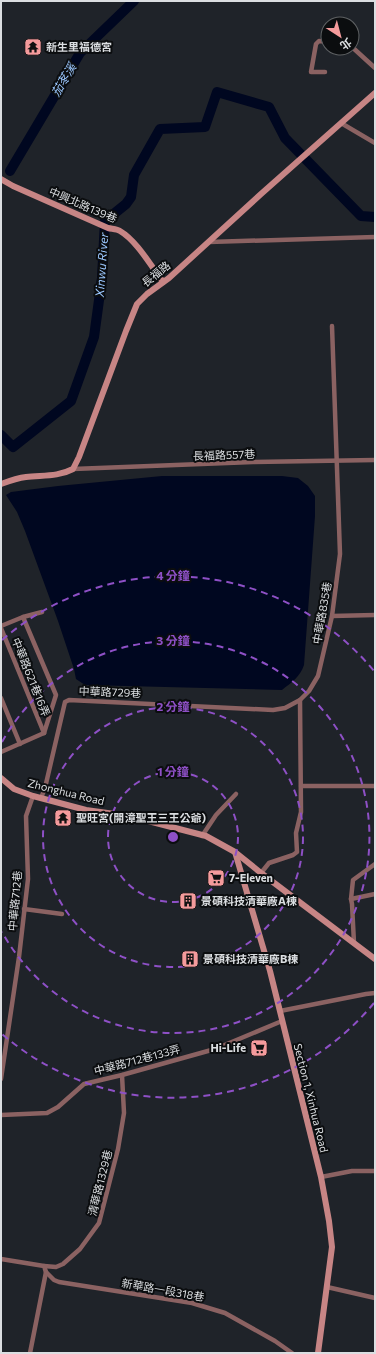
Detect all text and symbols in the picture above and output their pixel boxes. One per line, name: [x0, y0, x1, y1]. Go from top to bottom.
north arrow: [320, 16, 360, 56]
text: 北: [338, 36, 354, 53]
temple icon: 新生里福德宮: [23, 37, 43, 57]
place label: 新生里福德宮: [46, 40, 112, 53]
water label: 茄苳溪: [48, 59, 79, 99]
street label: 中興北路139巷: [47, 184, 119, 225]
water label: Xinwu River: [92, 231, 110, 299]
street label: 長福路: [139, 258, 173, 289]
street label: 長福路557巷: [193, 447, 255, 462]
text: 4 分鐘: [156, 568, 190, 582]
street label: 中華路835巷: [310, 581, 333, 645]
text: 3 分鐘: [156, 633, 190, 647]
street label: 中華路621巷16弄: [10, 636, 53, 718]
street label: 中華路729巷: [79, 684, 142, 699]
text: 2 分鐘: [156, 699, 190, 713]
text: 1 分鐘: [157, 764, 189, 778]
street label: Zhonghua Road: [26, 776, 106, 807]
temple icon: 聖旺宮(開漳聖王三王公爺): [53, 808, 73, 828]
place label: 聖旺宮(開漳聖王三王公爺): [76, 811, 207, 824]
centre of rings: [166, 830, 180, 844]
supermarket icon: 7-Eleven: [206, 868, 226, 888]
street label: 中華路712巷: [5, 870, 24, 932]
place label: 7-Eleven: [229, 871, 273, 884]
building icon: 景碩科技清華廠A棟: [178, 891, 198, 911]
place label: 景碩科技清華廠A棟: [201, 894, 297, 907]
building icon: 景碩科技清華廠B棟: [180, 949, 200, 969]
place label: 景碩科技清華廠B棟: [203, 952, 298, 965]
supermarket icon: Hi-Life: [249, 1038, 269, 1058]
place label: Hi-Life: [210, 1041, 246, 1054]
street label: 中華路712巷133弄: [92, 1042, 181, 1077]
street label: Section 1, Xinhua Road: [292, 1042, 331, 1154]
street label: 清華路1329巷: [85, 1148, 114, 1217]
street label: 新華路一段318巷: [121, 1276, 205, 1303]

